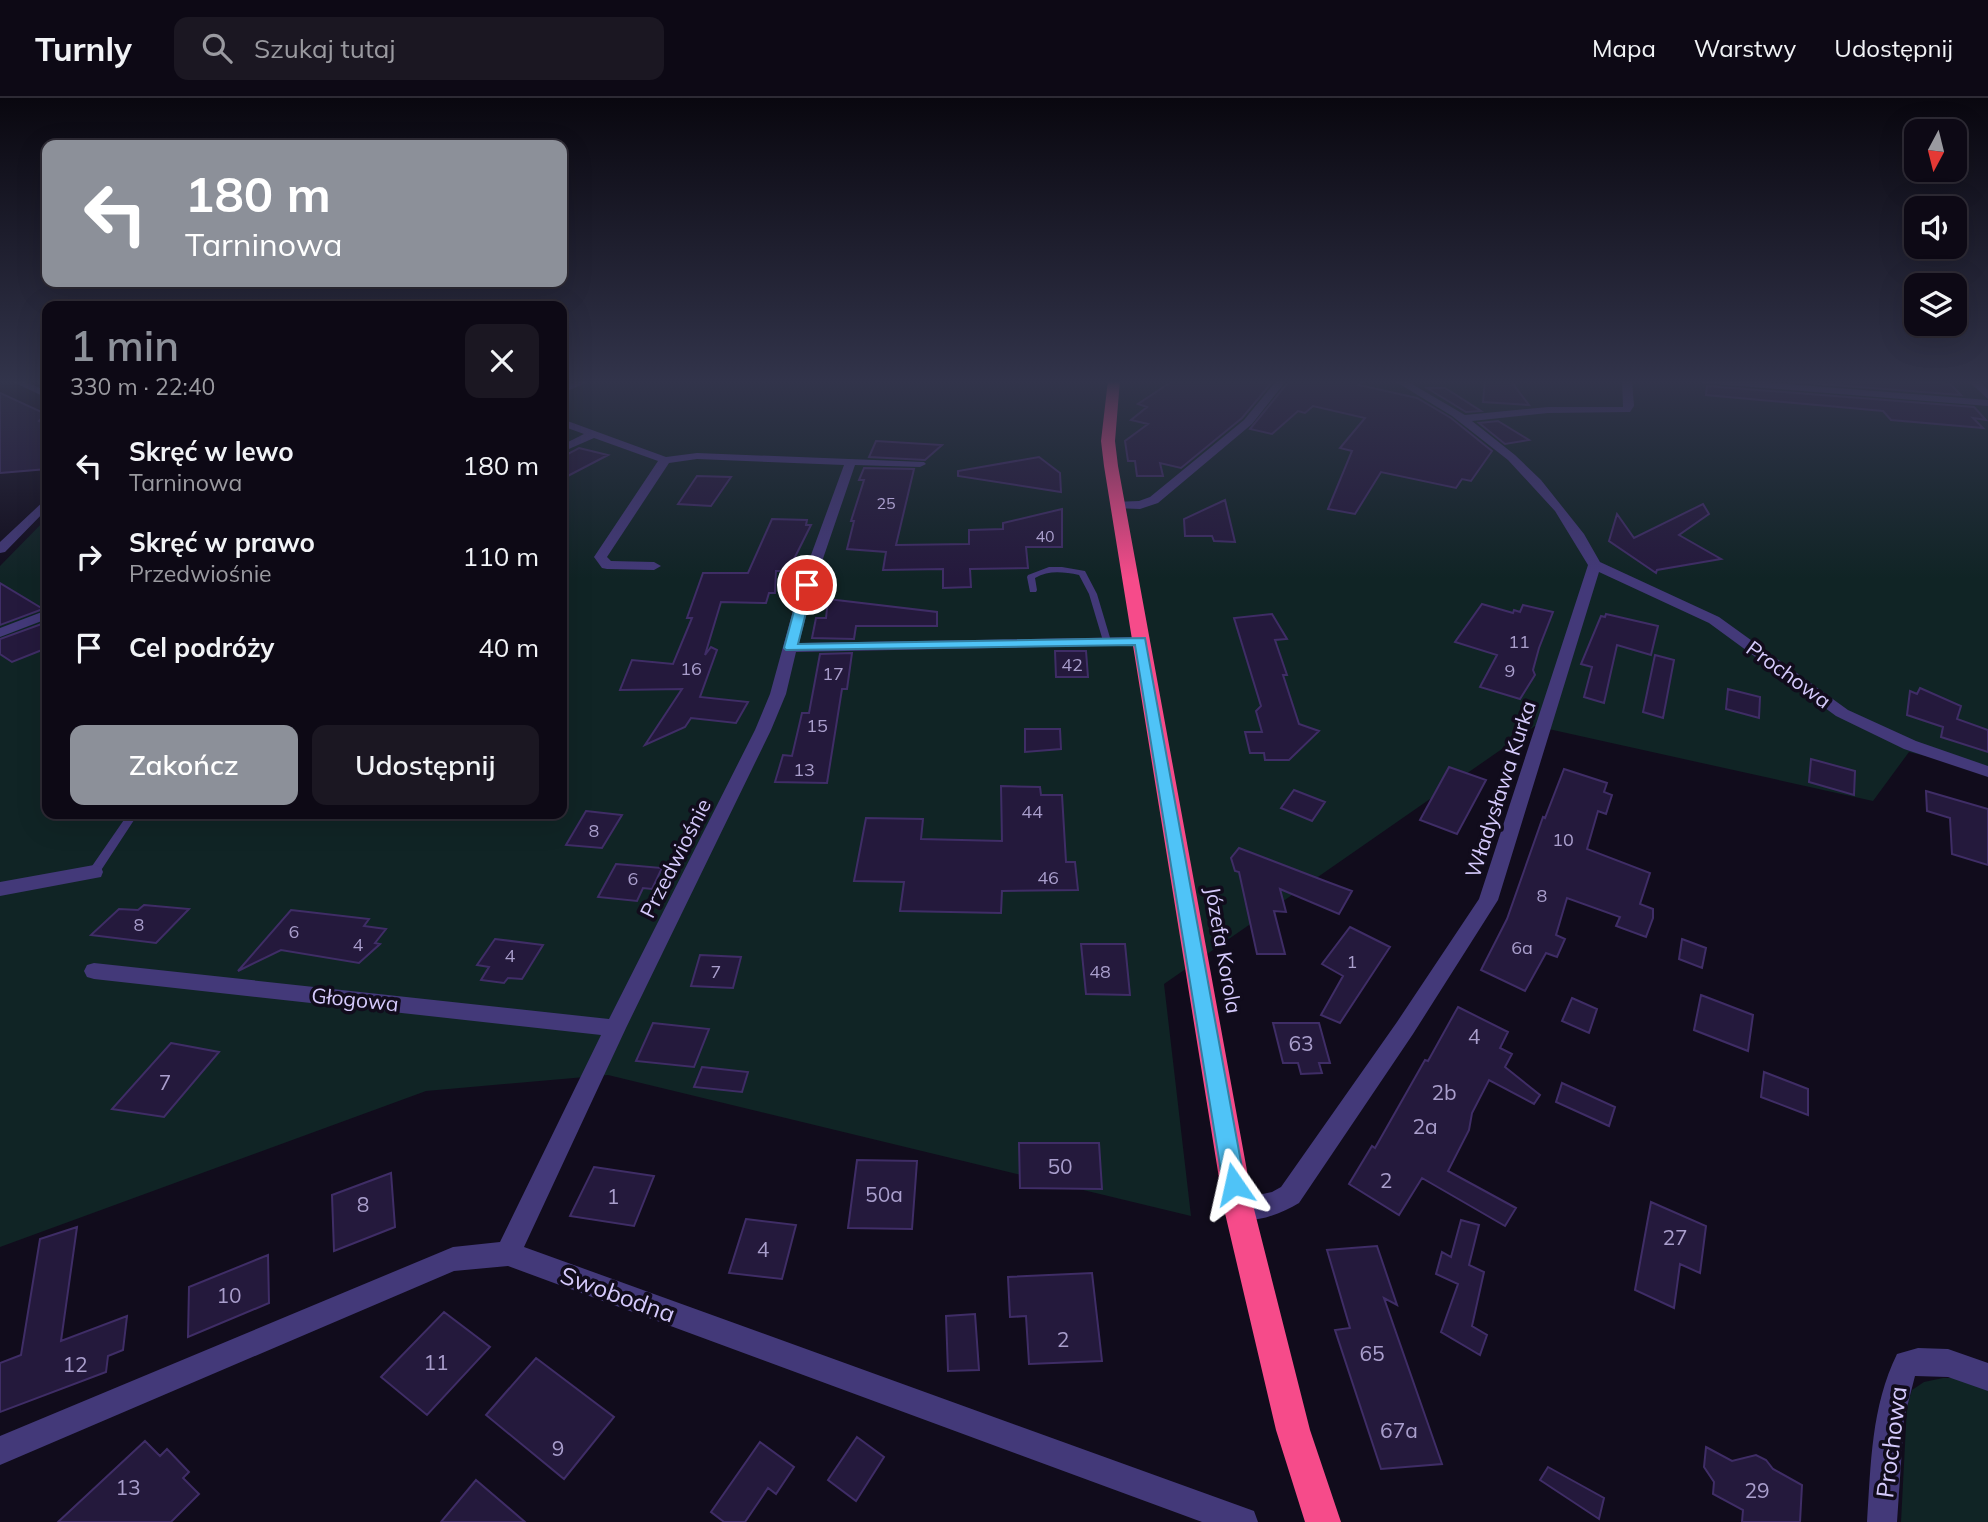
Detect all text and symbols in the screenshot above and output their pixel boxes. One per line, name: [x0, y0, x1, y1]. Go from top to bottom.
search box: [174, 17, 664, 80]
text: Turnly: [35, 28, 132, 69]
icon: search: [198, 29, 236, 67]
text: Szukaj tutaj: [254, 32, 396, 65]
text: Mapa: [1592, 33, 1656, 63]
text: Warstwy: [1694, 33, 1796, 63]
text: Udostępnij: [1834, 33, 1953, 63]
north arrow: [1904, 119, 1967, 182]
map controls: [1904, 119, 1967, 336]
text: 180 m: [185, 163, 331, 224]
icon: left: [70, 168, 161, 259]
button: sound: [1904, 196, 1967, 259]
text: Tarninowa: [185, 224, 343, 264]
button: layers: [1904, 273, 1967, 336]
text: 1 min: [70, 319, 179, 372]
button: close: [465, 324, 539, 398]
text: 330 m · 22:40: [70, 372, 215, 401]
text: Skręć w lewo: [129, 435, 294, 468]
icon: left: [70, 447, 108, 485]
text: 180 m: [463, 449, 539, 482]
text: Tarninowa: [129, 468, 242, 497]
house number: 25: [876, 493, 896, 513]
text: Skręć w prawo: [129, 526, 315, 559]
house number: 40: [1035, 526, 1055, 546]
icon: right: [70, 538, 108, 576]
text: 110 m: [463, 540, 539, 573]
pin: [777, 555, 837, 615]
text: Przedwiośnie: [129, 559, 272, 588]
icon: arrive: [788, 566, 826, 604]
icon: arrive: [70, 629, 108, 667]
house number: 11: [1508, 630, 1530, 653]
text: Cel podróży: [129, 631, 274, 664]
text: 40 m: [478, 631, 539, 664]
street label: Prochowa: [1742, 635, 1836, 713]
house number: 42: [1061, 653, 1083, 676]
house number: 16: [680, 657, 702, 680]
house number: 9: [1505, 659, 1515, 682]
house number: 17: [822, 662, 844, 685]
street label: Władysława Kurka: [1459, 697, 1541, 881]
house number: 15: [806, 714, 828, 737]
button: Zakończ: [70, 725, 298, 805]
button: Udostępnij: [312, 725, 539, 805]
house number: 13: [793, 758, 815, 781]
street label: Przedwiośnie: [634, 794, 716, 922]
house number: 44: [1021, 800, 1043, 823]
house number: 8: [589, 819, 599, 842]
house number: 10: [1552, 828, 1574, 851]
house number: 46: [1037, 866, 1059, 889]
house number: 6: [628, 867, 638, 890]
house number: 8: [1537, 884, 1547, 907]
street label: Józefa Korola: [1200, 885, 1248, 1015]
house number: 8: [134, 913, 144, 936]
house number: 6: [289, 920, 299, 943]
house number: 4: [353, 933, 364, 956]
house number: 6a: [1511, 936, 1533, 959]
house number: 4: [505, 944, 516, 967]
house number: 1: [1347, 950, 1357, 973]
house number: 7: [711, 960, 721, 983]
house number: 48: [1089, 960, 1111, 983]
street label: Głogowa: [310, 981, 400, 1017]
house number: 4: [1468, 1023, 1481, 1049]
house number: 63: [1288, 1030, 1314, 1056]
house number: 7: [159, 1069, 171, 1095]
house number: 2b: [1431, 1079, 1457, 1105]
house number: 2a: [1412, 1113, 1438, 1139]
position arrow: [1197, 1147, 1271, 1221]
house number: 50: [1047, 1153, 1073, 1179]
house number: 2: [1380, 1167, 1392, 1193]
house number: 50a: [865, 1181, 903, 1207]
house number: 1: [607, 1183, 619, 1209]
house number: 8: [357, 1191, 369, 1217]
house number: 27: [1662, 1224, 1688, 1250]
house number: 4: [757, 1236, 770, 1262]
street label: Swobodna: [556, 1259, 680, 1329]
house number: 10: [216, 1282, 242, 1308]
house number: 2: [1057, 1326, 1069, 1352]
house number: 65: [1359, 1340, 1385, 1366]
house number: 11: [423, 1349, 449, 1375]
house number: 12: [62, 1351, 88, 1377]
street label: Prochowa: [1869, 1385, 1913, 1499]
house number: 67a: [1380, 1417, 1418, 1443]
house number: 9: [552, 1435, 564, 1461]
house number: 13: [115, 1474, 141, 1500]
house number: 29: [1744, 1477, 1770, 1503]

